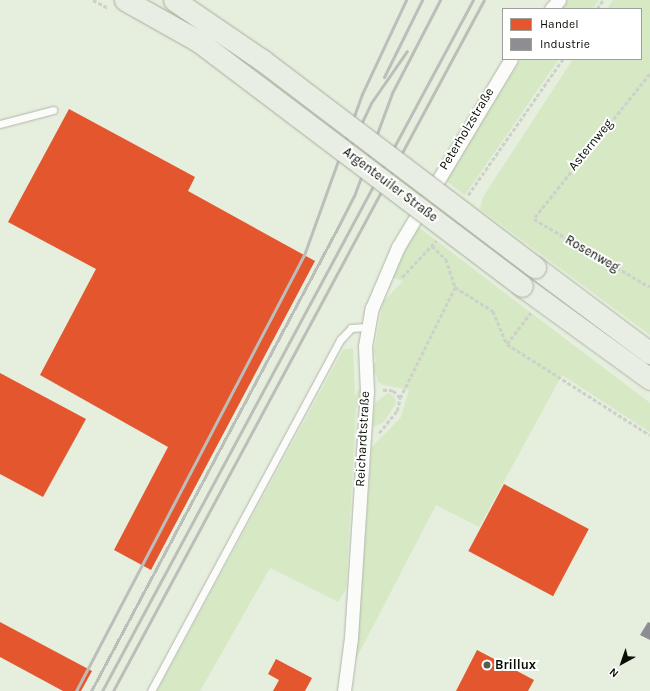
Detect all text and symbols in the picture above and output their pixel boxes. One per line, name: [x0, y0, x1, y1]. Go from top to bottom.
legend: [502, 8, 642, 60]
text: Handel: [540, 17, 579, 31]
text: Industrie: [540, 37, 590, 51]
street label: Peterholzstraße: [436, 85, 498, 173]
street label: Asternweg: [565, 116, 617, 174]
street label: Argenteuiler Straße: [340, 144, 440, 226]
street label: Rosenweg: [562, 232, 622, 276]
street label: Reichardtstraße: [353, 391, 373, 487]
north arrow: [602, 643, 642, 683]
place label: Brillux: [495, 657, 536, 673]
marker: Brillux: [482, 660, 492, 670]
text: N: [607, 665, 621, 680]

